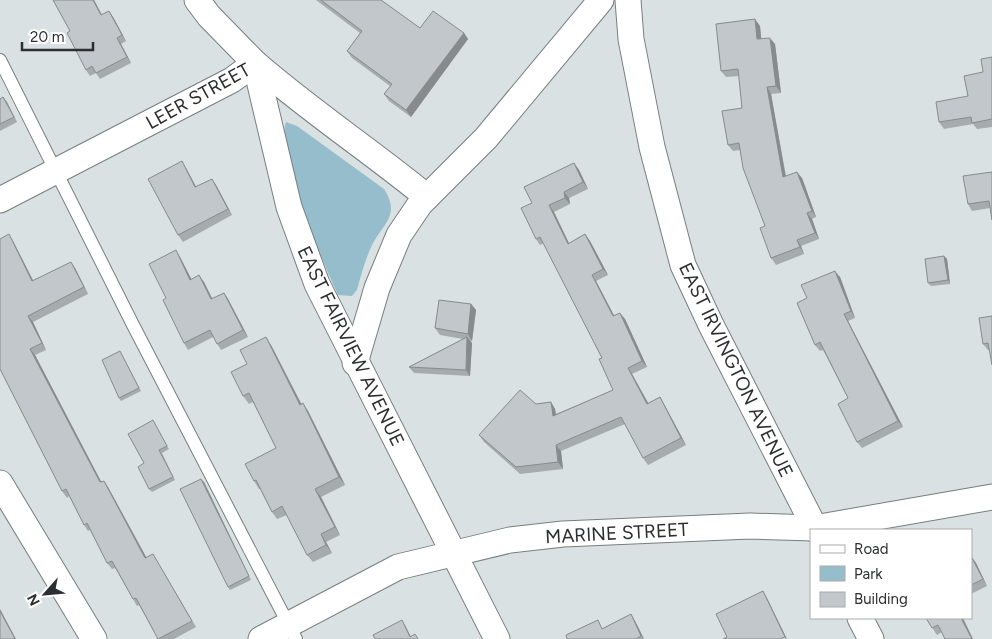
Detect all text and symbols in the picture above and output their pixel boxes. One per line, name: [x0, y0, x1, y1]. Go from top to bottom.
scale bar: [22, 20, 94, 52]
text: 20 m: [30, 28, 64, 46]
street label: LEER STREET: [142, 58, 255, 134]
street label: EAST FAIRVIEW AVENUE: [293, 242, 409, 450]
street label: EAST IRVINGTON AVENUE: [674, 259, 798, 481]
street label: MARINE STREET: [545, 518, 690, 548]
legend: [810, 529, 972, 619]
text: Road: [854, 540, 889, 558]
text: Park: [854, 565, 883, 583]
north arrow: [20, 569, 70, 619]
text: Building: [854, 590, 908, 608]
text: N: [24, 591, 44, 608]

